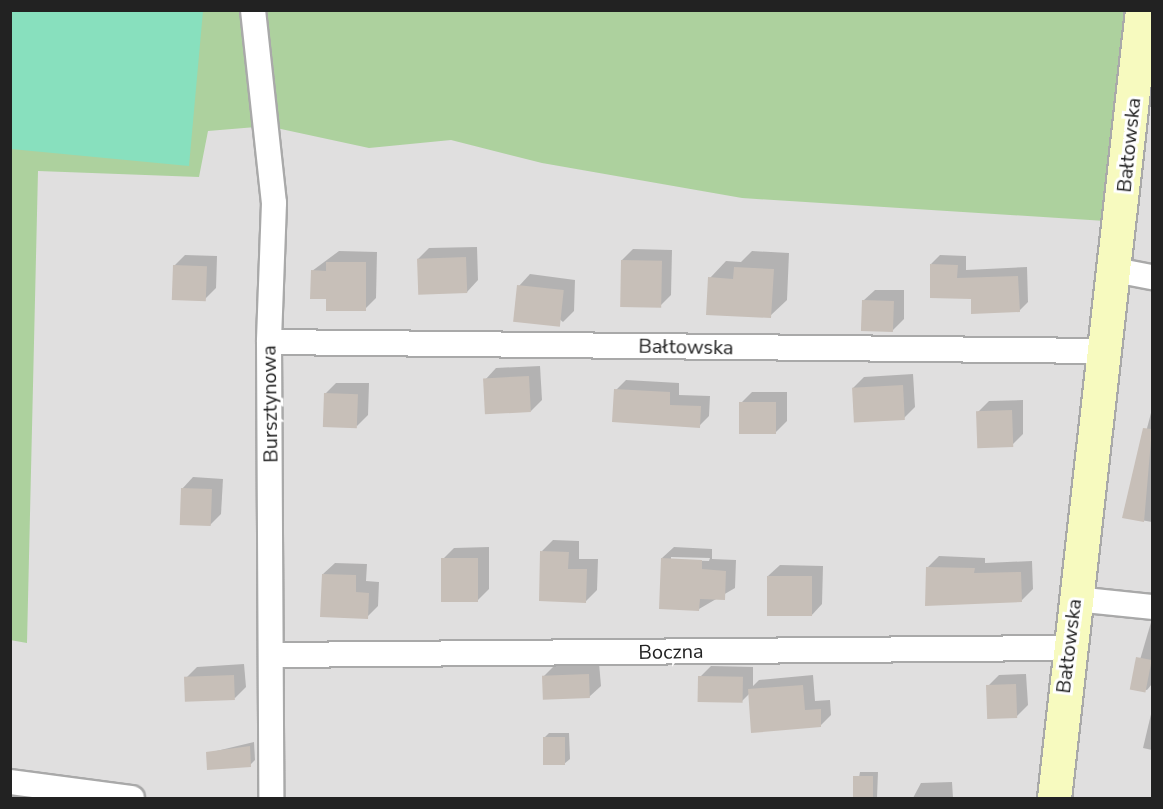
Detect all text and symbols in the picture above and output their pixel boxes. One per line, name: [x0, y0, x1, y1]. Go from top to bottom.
street label: Bałtowska: [1112, 96, 1146, 194]
street label: Bałtowska: [638, 334, 734, 360]
street label: Bursztynowa: [257, 345, 283, 463]
street label: Bałtowska: [1051, 597, 1087, 695]
street label: Boczna: [638, 639, 704, 665]

